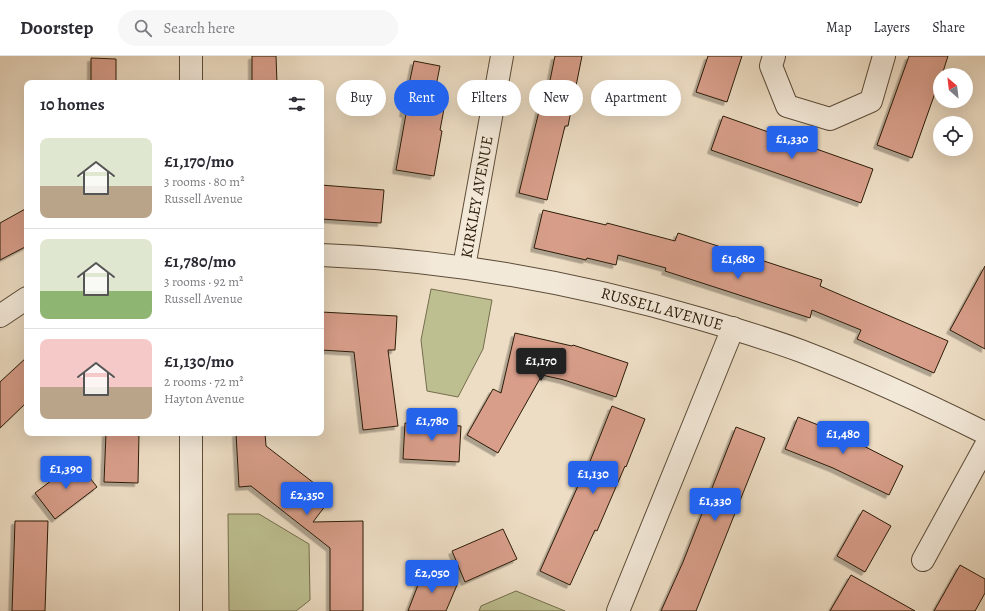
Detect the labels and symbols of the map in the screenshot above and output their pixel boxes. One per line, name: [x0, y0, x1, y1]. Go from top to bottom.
north arrow: [933, 68, 973, 108]
pin: £1,330: [759, 126, 825, 160]
street label: KIRKLEY AVENUE: [455, 134, 499, 260]
pin: £1,680: [705, 246, 771, 280]
street label: RUSSELL AVENUE: [598, 282, 726, 336]
pin: £1,170: [508, 348, 574, 382]
pin: £1,780: [399, 408, 465, 442]
pin: £1,480: [810, 421, 876, 455]
pin: £1,390: [33, 456, 99, 490]
pin: £1,130: [560, 461, 626, 495]
pin: £2,350: [274, 482, 340, 516]
pin: £1,330: [682, 488, 748, 522]
pin: £2,050: [399, 560, 465, 594]

